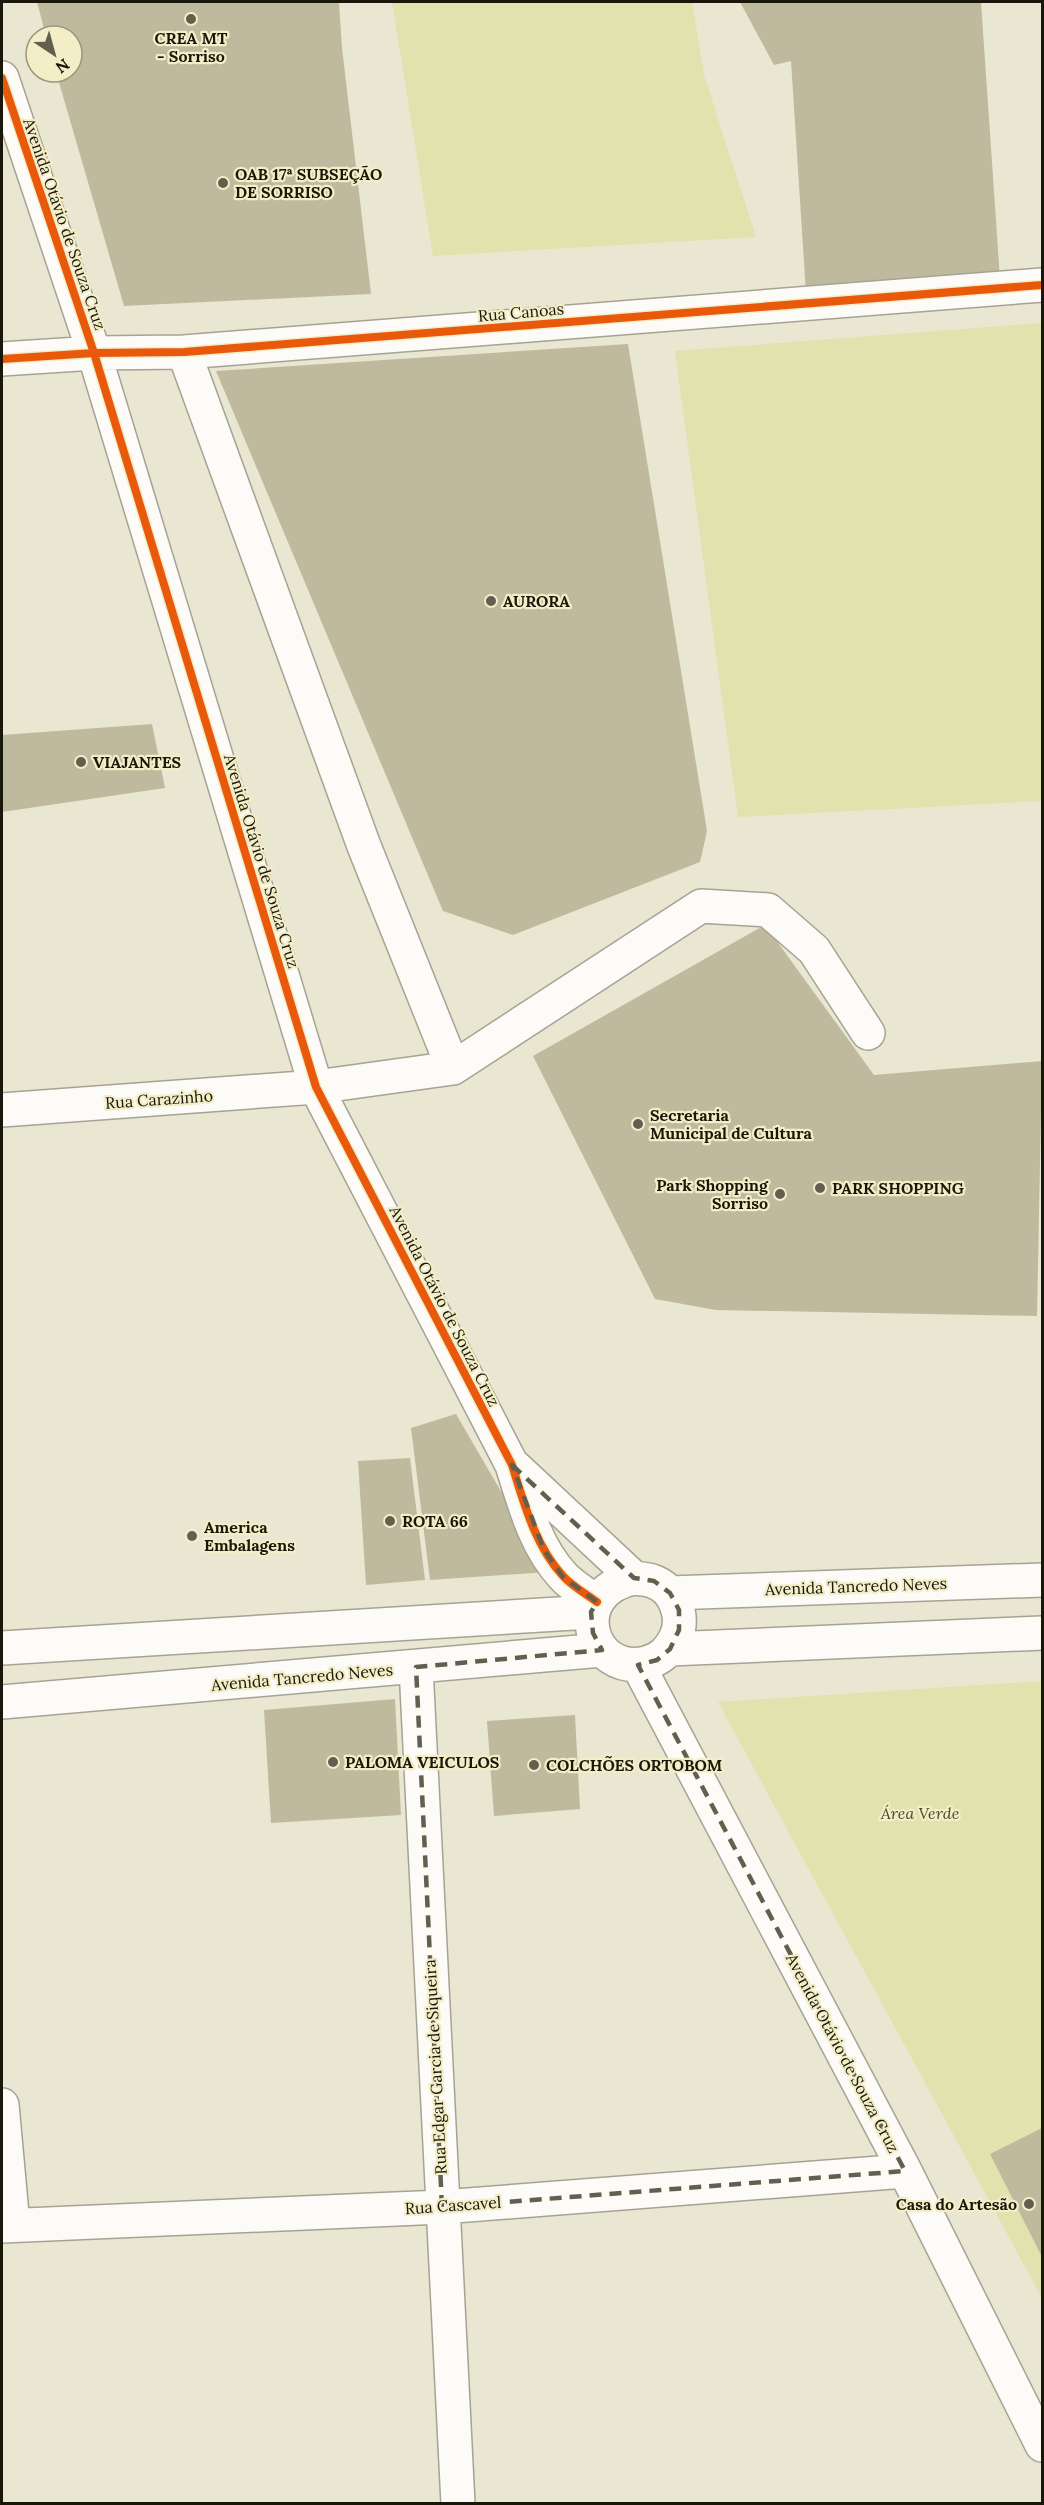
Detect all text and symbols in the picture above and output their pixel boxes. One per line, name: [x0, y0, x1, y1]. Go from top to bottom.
marker: CREA MT - Sorriso: [184, 12, 198, 26]
north arrow: [24, 24, 84, 84]
place label: CREA MT - Sorriso: [155, 28, 228, 66]
text: N: [52, 54, 74, 78]
street label: Avenida Otávio de Souza Cruz: [19, 115, 111, 333]
place label: OAB 17ª SUBSEÇÃO DE SORRISO: [235, 164, 382, 202]
marker: OAB 17ª SUBSEÇÃO DE SORRISO: [216, 176, 230, 190]
street label: Rua Canoas: [477, 298, 565, 326]
place label: AURORA: [503, 591, 570, 611]
marker: AURORA: [484, 594, 498, 608]
street label: Avenida Otávio de Souza Cruz: [220, 751, 304, 970]
place label: VIAJANTES: [93, 752, 182, 772]
marker: VIAJANTES: [74, 755, 88, 769]
street label: Rua Carazinho: [104, 1085, 214, 1113]
place label: Secretaria Municipal de Cultura: [650, 1105, 813, 1143]
marker: Secretaria Municipal de Cultura: [631, 1117, 645, 1131]
place label: Park Shopping Sorriso: [656, 1175, 769, 1213]
place label: PARK SHOPPING: [832, 1178, 964, 1198]
marker: PARK SHOPPING: [813, 1181, 827, 1195]
marker: Park Shopping Sorriso: [773, 1187, 787, 1201]
street label: Avenida Otávio de Souza Cruz: [385, 1201, 504, 1410]
place label: ROTA 66: [402, 1511, 468, 1531]
marker: ROTA 66: [383, 1514, 397, 1528]
place label: America Embalagens: [204, 1517, 295, 1555]
marker: America Embalagens: [185, 1529, 199, 1543]
street label: Avenida Tancredo Neves: [764, 1573, 947, 1599]
street label: Avenida Tancredo Neves: [209, 1659, 394, 1695]
place label: PALOMA VEICULOS: [345, 1752, 500, 1772]
marker: PALOMA VEICULOS: [326, 1755, 340, 1769]
place label: COLCHÕES ORTOBOM: [546, 1755, 722, 1775]
marker: COLCHÕES ORTOBOM: [527, 1758, 541, 1772]
park label: Área Verde: [880, 1803, 960, 1823]
street label: Avenida Otávio de Souza Cruz: [781, 1949, 904, 2156]
street label: Rua Edgar Garcia de Siqueira: [419, 1959, 451, 2175]
street label: Rua Cascavel: [404, 2192, 502, 2218]
place label: Casa do Artesão: [896, 2194, 1017, 2214]
marker: Casa do Artesão: [1022, 2197, 1036, 2211]

